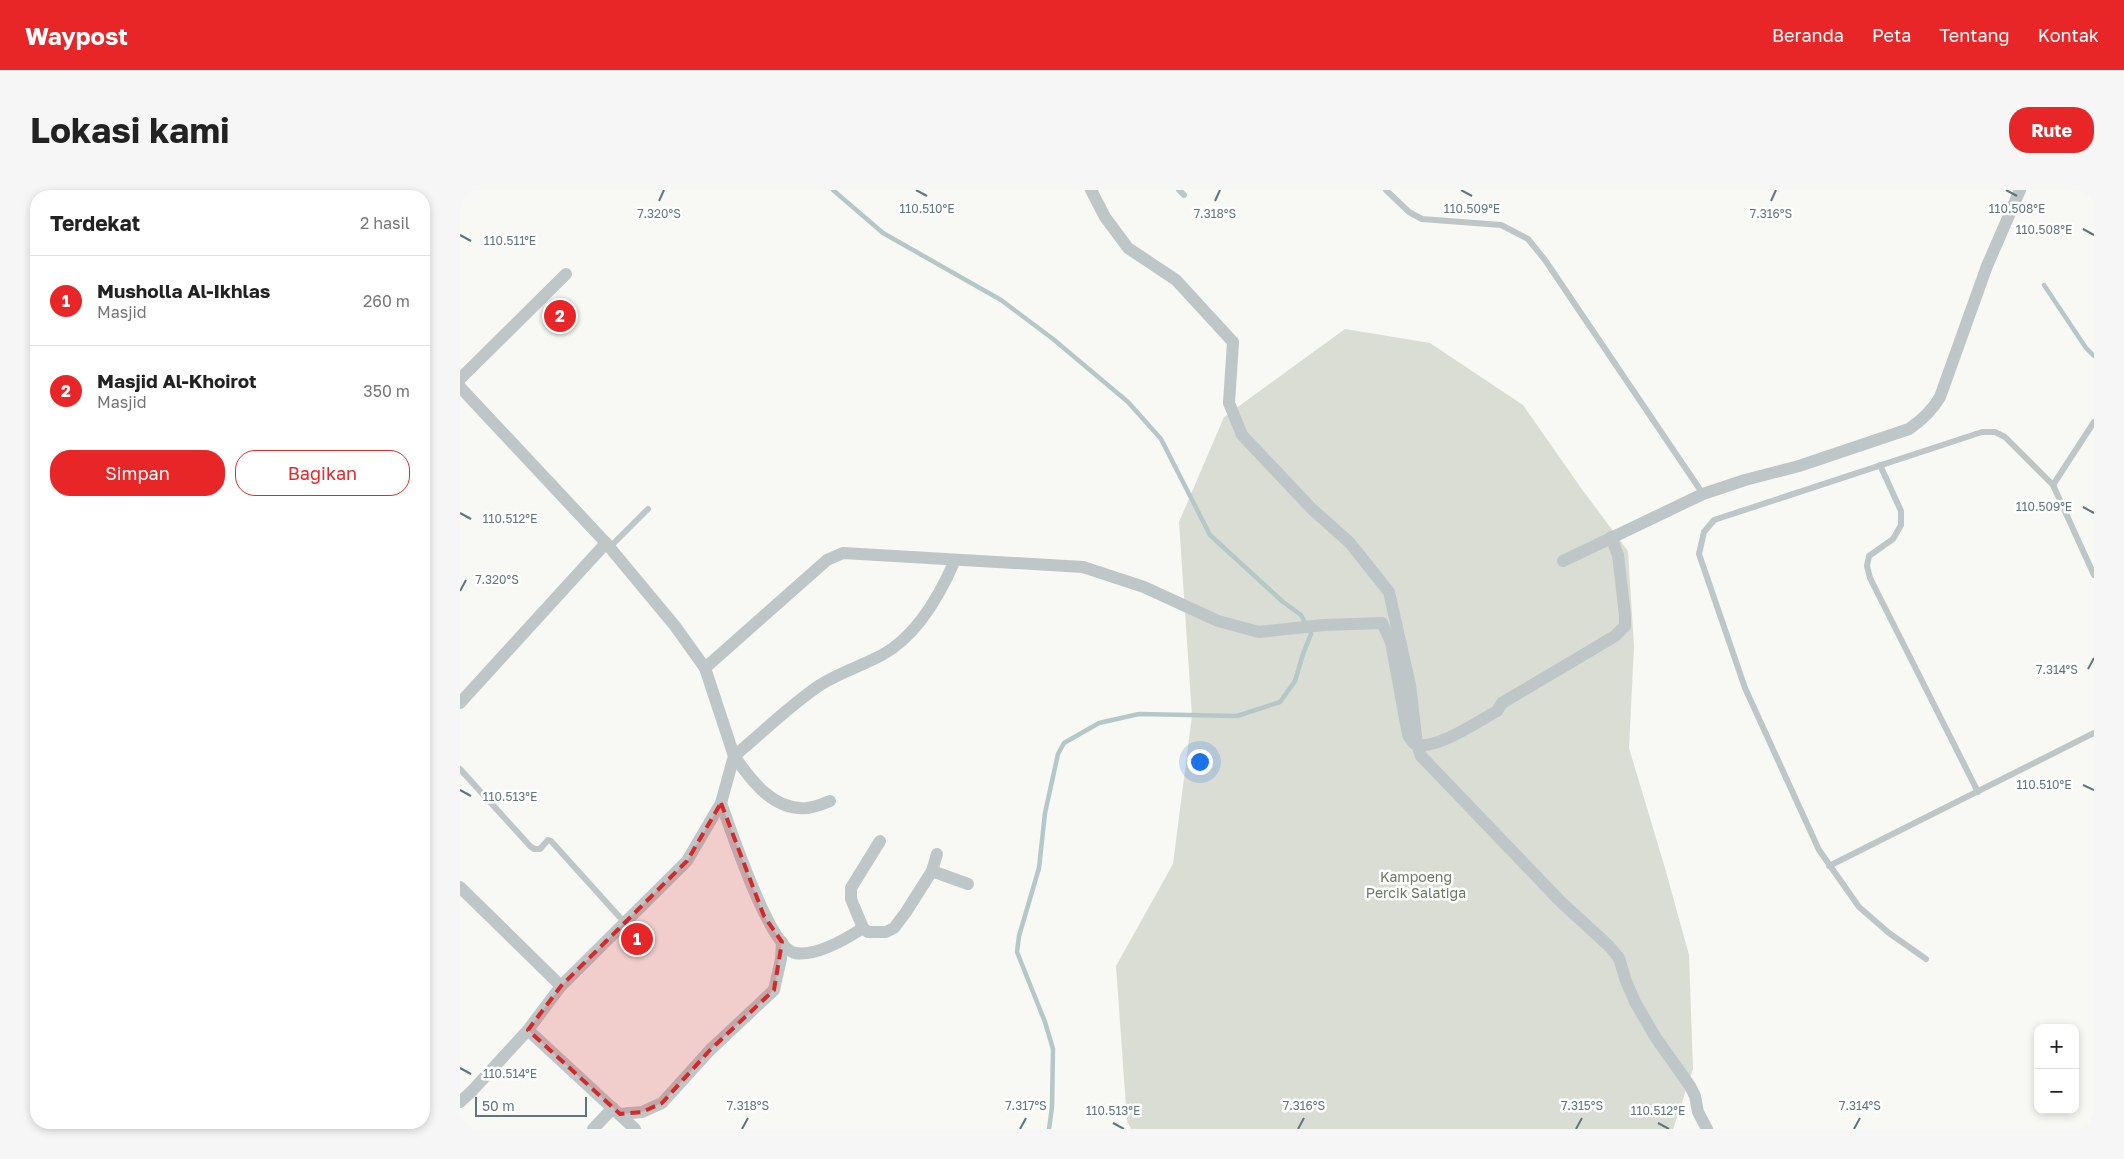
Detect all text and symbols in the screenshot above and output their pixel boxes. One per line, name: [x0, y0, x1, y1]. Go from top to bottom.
text: Waypost: [25, 21, 128, 50]
text: Beranda: [1772, 24, 1844, 46]
text: Peta: [1872, 24, 1911, 46]
text: Tentang: [1939, 24, 2010, 46]
text: Kontak: [2038, 24, 2099, 46]
button: Rute: [2009, 107, 2094, 153]
text: Lokasi kami: [30, 109, 230, 151]
text: 110.510°E: [900, 201, 954, 216]
text: 110.509°E: [1444, 201, 1500, 216]
text: 110.508°E: [1989, 201, 2045, 216]
text: 7.320°S: [637, 206, 681, 221]
text: 7.318°S: [1194, 206, 1237, 221]
text: 7.316°S: [1750, 206, 1793, 221]
text: Terdekat: [50, 210, 140, 236]
text: 2 hasil: [360, 213, 410, 233]
text: 110.508°E: [2016, 222, 2072, 237]
text: 110.511°E: [484, 233, 536, 248]
text: Musholla Al-Ikhlas: [97, 279, 271, 302]
text: 1: [62, 291, 70, 311]
text: 260 m: [363, 291, 410, 311]
pin: 2: [544, 297, 576, 335]
text: Masjid: [97, 302, 147, 322]
text: Masjid Al-Khoirot: [97, 369, 257, 392]
text: 2: [61, 381, 71, 401]
text: 350 m: [363, 381, 410, 401]
text: Masjid: [97, 392, 147, 412]
button: Simpan: [50, 450, 225, 496]
button: Bagikan: [235, 450, 410, 496]
text: 110.509°E: [2016, 499, 2072, 514]
text: 110.512°E: [483, 511, 537, 526]
text: 7.320°S: [475, 572, 519, 587]
text: 7.314°S: [2036, 662, 2078, 677]
your location: [1187, 749, 1213, 775]
text: 110.510°E: [2017, 777, 2071, 792]
text: 110.513°E: [483, 789, 537, 804]
park label: Kampoeng Percik Salatiga: [1366, 868, 1466, 901]
pin: 1: [621, 920, 653, 958]
map controls: [2034, 1024, 2079, 1114]
button: +: [2034, 1024, 2079, 1069]
text: 110.514°E: [483, 1066, 537, 1081]
button: −: [2034, 1069, 2079, 1114]
scale bar: [475, 1094, 588, 1117]
text: 50 m: [482, 1097, 515, 1114]
text: 7.318°S: [727, 1098, 770, 1113]
text: 7.317°S: [1005, 1098, 1047, 1113]
text: 7.316°S: [1283, 1098, 1326, 1113]
text: 7.315°S: [1561, 1098, 1603, 1113]
text: 7.314°S: [1839, 1098, 1881, 1113]
text: 110.513°E: [1086, 1103, 1140, 1118]
text: 110.512°E: [1631, 1103, 1685, 1118]

